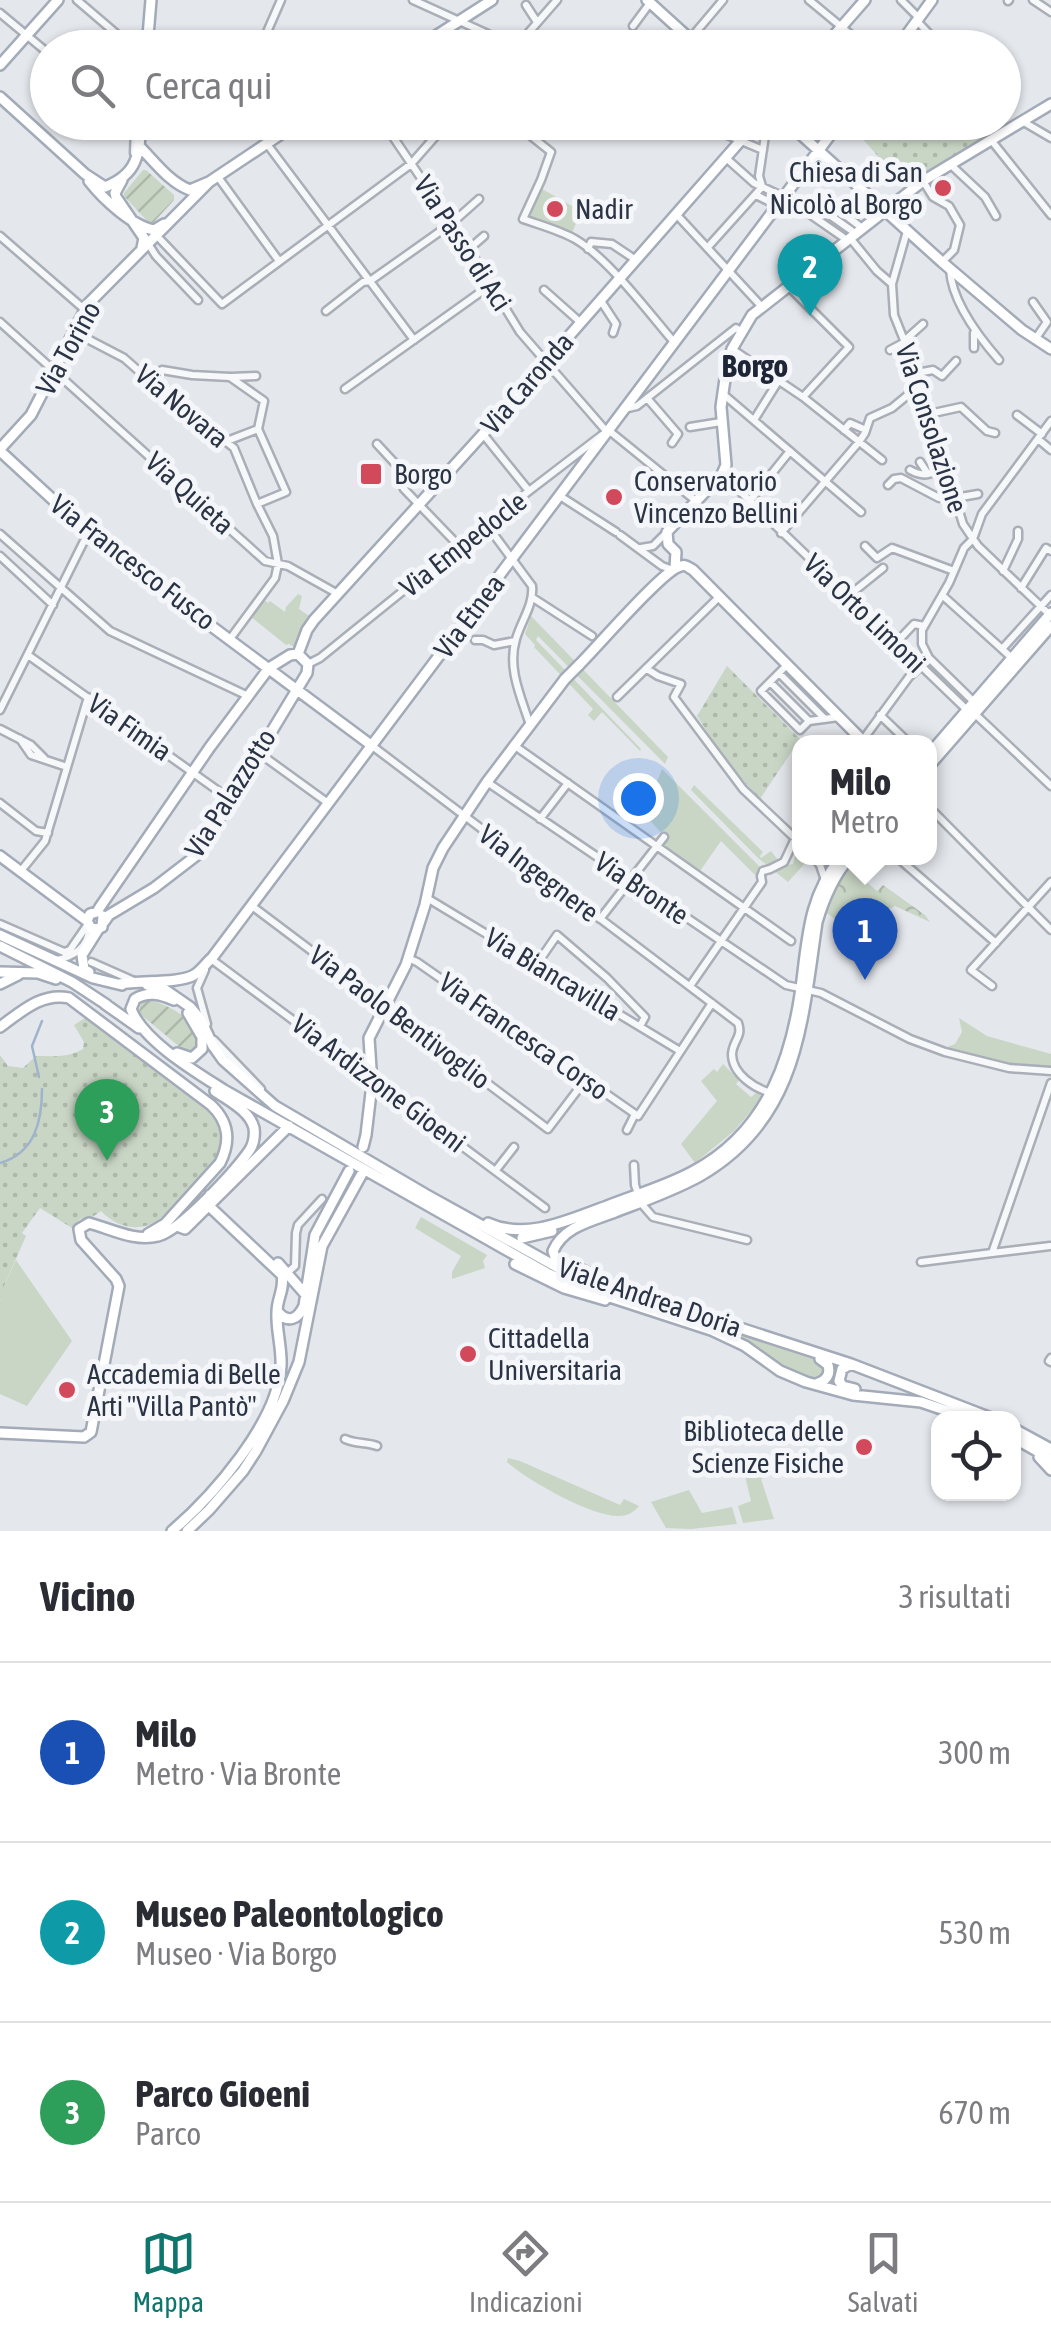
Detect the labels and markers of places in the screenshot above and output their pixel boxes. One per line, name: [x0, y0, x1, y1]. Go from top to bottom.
place label: Chiesa di San Nicolò al Borgo: [770, 156, 923, 220]
marker: Chiesa di San Nicolò al Borgo: [932, 177, 954, 199]
place label: Nadir: [575, 193, 633, 225]
marker: Nadir: [544, 198, 566, 220]
pin: 2: [778, 234, 842, 316]
place label: Borgo: [394, 458, 453, 490]
marker: Borgo: [358, 461, 384, 487]
place label: Conservatorio Vincenzo Bellini: [634, 465, 798, 529]
marker: Conservatorio Vincenzo Bellini: [603, 486, 625, 508]
pin: 1: [832, 898, 898, 980]
pin: 3: [74, 1078, 140, 1161]
place label: Cittadella Universitaria: [488, 1322, 622, 1386]
marker: Cittadella Universitaria: [457, 1343, 479, 1365]
place label: Accademia di Belle Arti "Villa Pantò": [87, 1358, 281, 1422]
marker: Accademia di Belle Arti "Villa Pantò": [56, 1379, 78, 1401]
place label: Biblioteca delle Scienze Fisiche: [683, 1415, 844, 1479]
marker: Biblioteca delle Scienze Fisiche: [853, 1436, 875, 1458]

